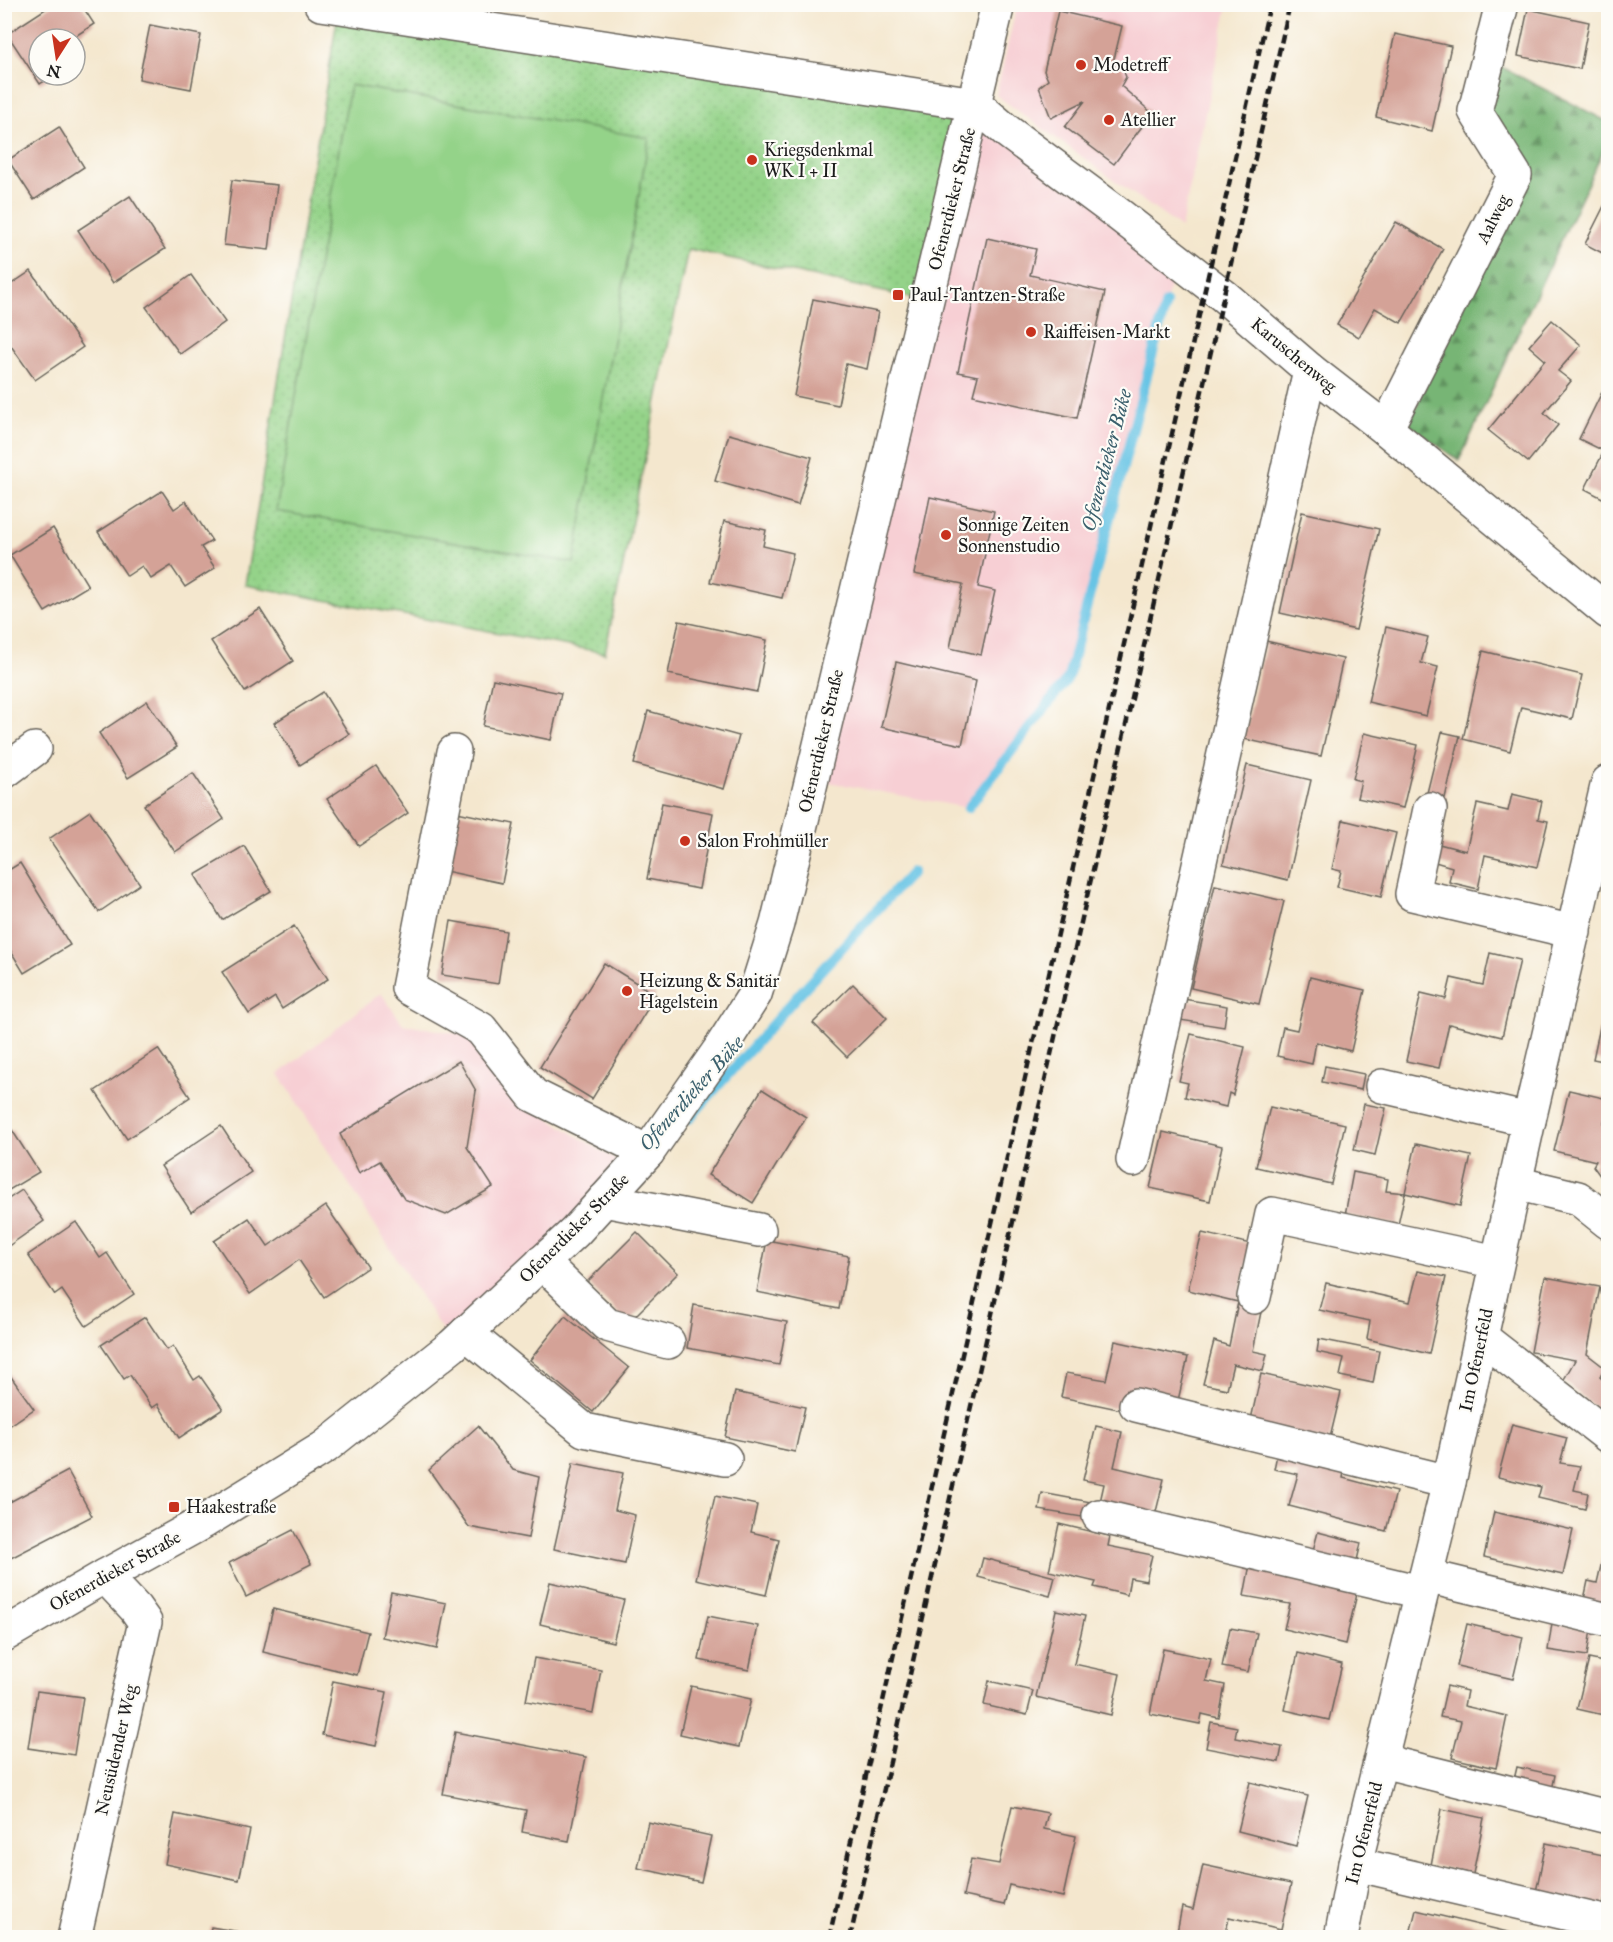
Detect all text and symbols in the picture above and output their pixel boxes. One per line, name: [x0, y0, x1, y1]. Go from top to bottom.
north arrow: [27, 27, 87, 87]
place label: Modetreff: [1093, 54, 1172, 76]
marker: Modetreff: [1074, 58, 1088, 72]
text: N: [45, 60, 63, 82]
place label: Atellier: [1120, 109, 1176, 131]
marker: Atellier: [1102, 113, 1116, 127]
street label: Ofenerdieker Straße: [924, 125, 980, 273]
place label: Kriegsdenkmal WK I + II: [764, 139, 873, 182]
marker: Kriegsdenkmal WK I + II: [745, 153, 759, 167]
street label: Aalweg: [1471, 190, 1516, 248]
place label: Paul-Tantzen-Straße: [910, 284, 1065, 306]
marker: Paul-Tantzen-Straße: [891, 288, 905, 302]
street label: Karuschenweg: [1246, 313, 1342, 398]
place label: Raiffeisen-Markt: [1043, 321, 1171, 343]
marker: Raiffeisen-Markt: [1024, 325, 1038, 339]
water label: Ofenerdieker Bäke: [1076, 386, 1137, 533]
place label: Sonnige Zeiten Sonnenstudio: [958, 514, 1069, 557]
marker: Sonnige Zeiten Sonnenstudio: [939, 528, 953, 542]
street label: Ofenerdieker Straße: [794, 667, 848, 815]
place label: Salon Frohmüller: [697, 830, 828, 852]
marker: Salon Frohmüller: [678, 834, 692, 848]
place label: Heizung & Sanitär Hagelstein: [639, 970, 779, 1014]
marker: Heizung & Sanitär Hagelstein: [620, 984, 634, 998]
water label: Ofenerdieker Bäke: [633, 1030, 749, 1155]
street label: Ofenerdieker Straße: [514, 1168, 634, 1288]
street label: Im Ofenerfeld: [1454, 1306, 1498, 1414]
place label: Haakestraße: [186, 1496, 277, 1518]
marker: Haakestraße: [167, 1500, 181, 1514]
street label: Ofenerdieker Straße: [46, 1526, 184, 1616]
street label: Neusüdender Weg: [90, 1682, 143, 1818]
street label: Im Ofenerfeld: [1341, 1779, 1387, 1887]

